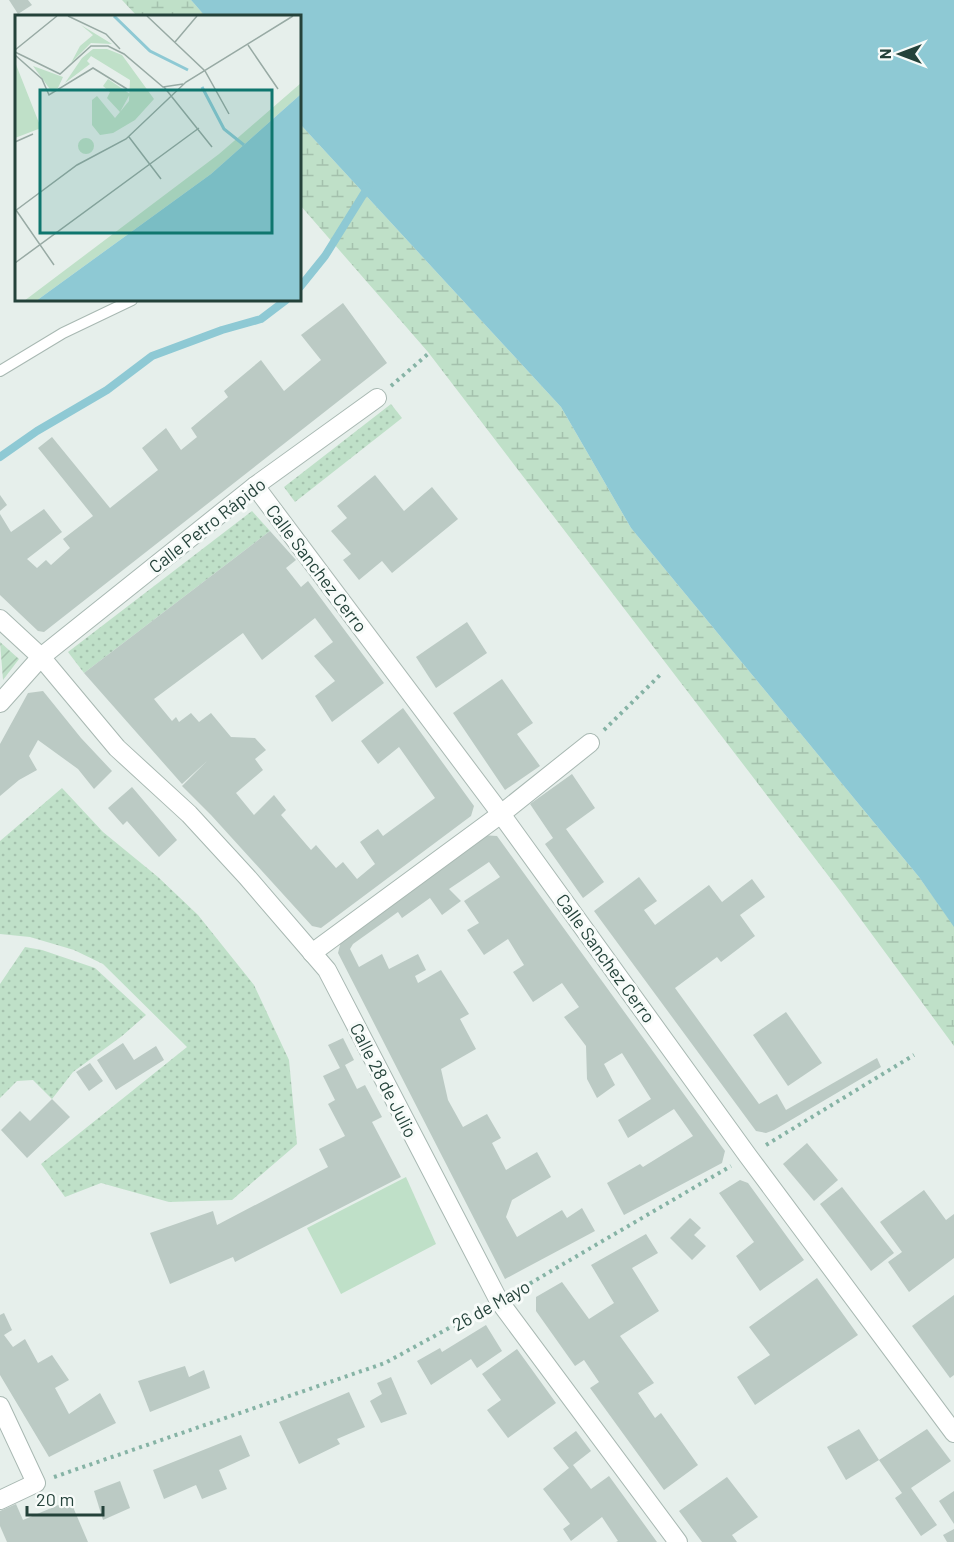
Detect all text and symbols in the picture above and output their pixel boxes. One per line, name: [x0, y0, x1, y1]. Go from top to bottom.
inset map: [15, 15, 302, 302]
north arrow: [870, 24, 930, 84]
text: N: [875, 49, 894, 59]
street label: Calle Petro Rápido: [144, 473, 270, 577]
street label: Calle Sanchez Cerro: [262, 500, 372, 636]
street label: Calle Sanchez Cerro: [552, 889, 660, 1027]
street label: Calle 28 de Julio: [346, 1019, 422, 1141]
street label: 26 de Mayo: [448, 1275, 534, 1335]
scale bar: [27, 1479, 104, 1517]
text: 20 m: [36, 1488, 74, 1510]

